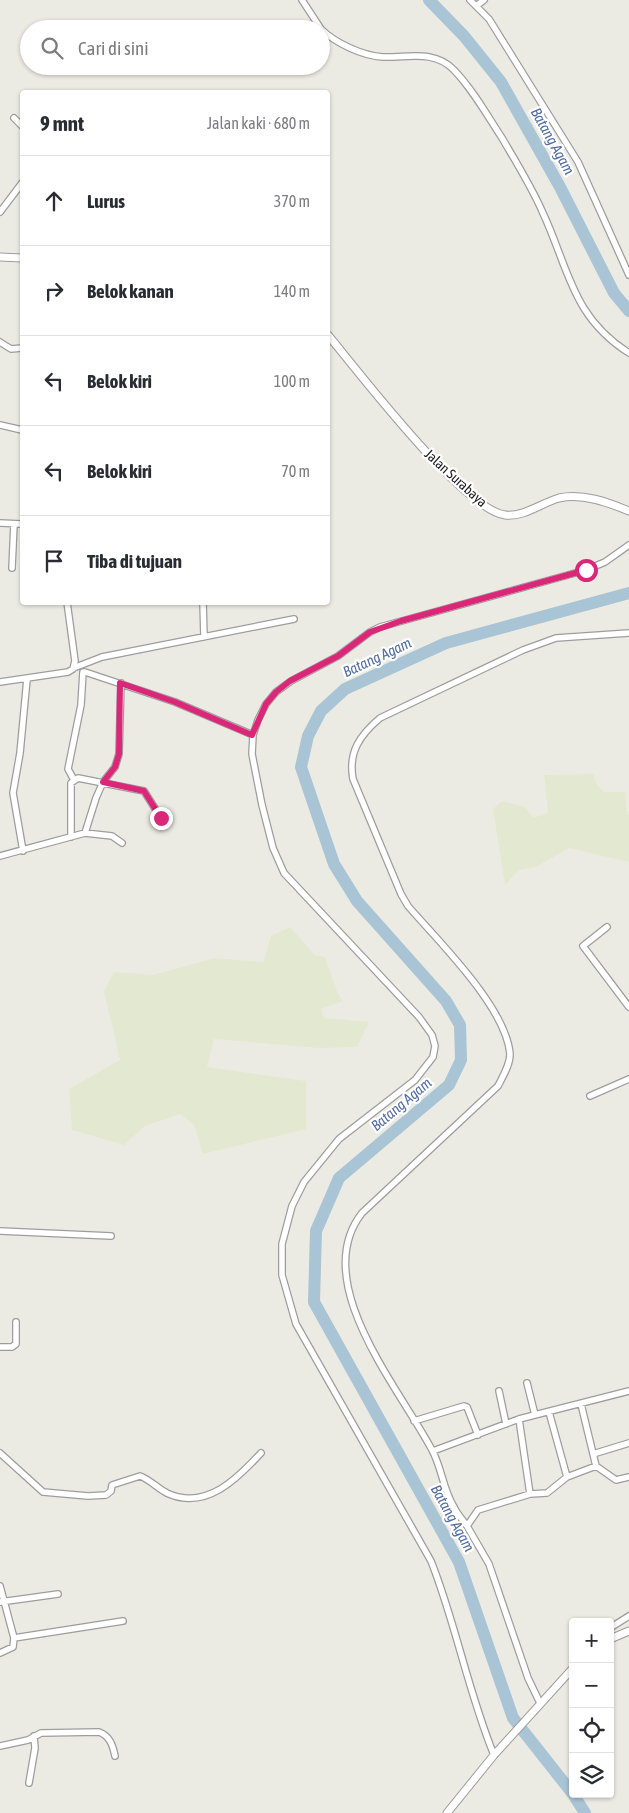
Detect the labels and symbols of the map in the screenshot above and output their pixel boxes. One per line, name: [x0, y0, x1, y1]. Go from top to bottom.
water label: Batang Agam: [528, 105, 578, 177]
street label: Jalan Surabaya: [422, 446, 490, 510]
route start: [575, 559, 598, 582]
water label: Batang Agam: [340, 634, 414, 680]
route end: [150, 807, 173, 830]
water label: Batang Agam: [367, 1074, 435, 1134]
water label: Batang Agam: [428, 1482, 478, 1554]

